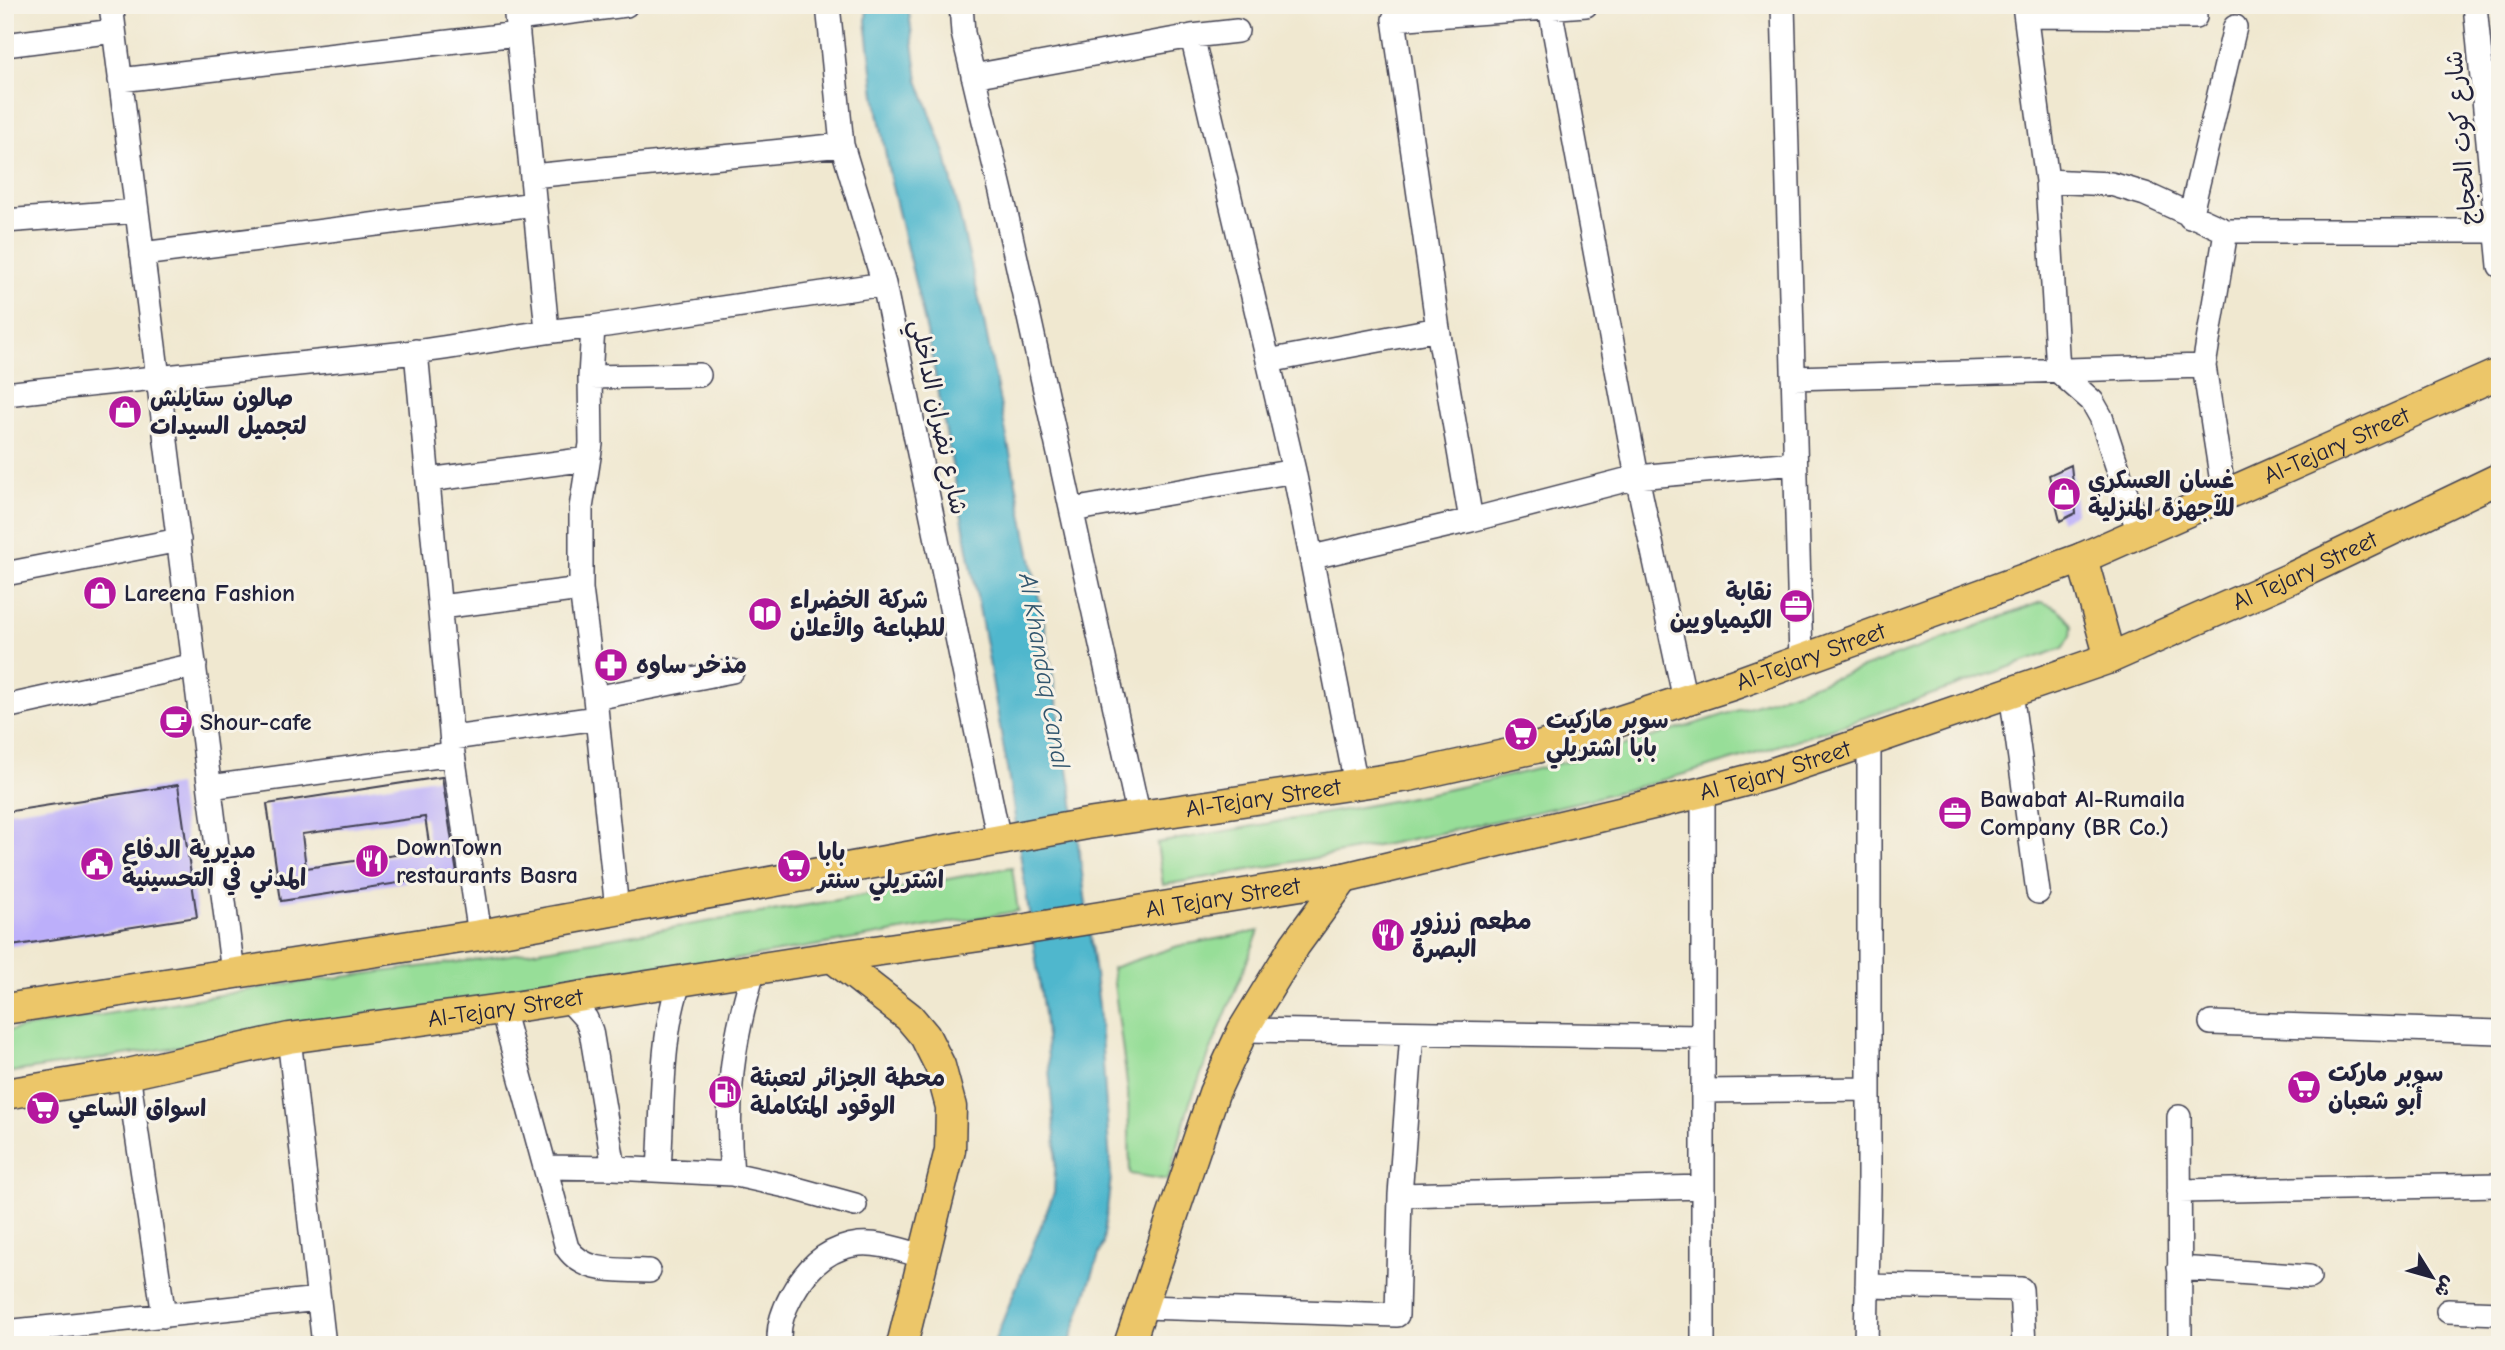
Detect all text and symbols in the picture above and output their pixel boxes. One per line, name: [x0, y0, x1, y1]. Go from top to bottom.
street label: شارع كوت الحجاج: [2439, 49, 2486, 226]
street label: شارع نضران الداخلي: [898, 317, 973, 519]
place label: صالون ستايلش لتجميل السيدات: [150, 384, 306, 440]
shop icon: صالون ستايلش لتجميل السيدات: [106, 393, 144, 431]
street label: Al-Tejary Street: [2259, 400, 2415, 490]
place label: غسان العسكري للآجهزة المنزلية: [2088, 466, 2235, 522]
shop icon: غسان العسكري للآجهزة المنزلية: [2045, 475, 2083, 513]
street label: Al Tejary Street: [2228, 524, 2383, 616]
water label: Al Khandaq Canal: [1012, 570, 1076, 771]
shop icon: Lareena Fashion: [81, 574, 119, 612]
place label: نقابة الكيمياويين: [1670, 578, 1772, 634]
place label: Lareena Fashion: [124, 579, 295, 607]
place label: شركة الخضراء للطباعة والأعلان: [790, 586, 945, 642]
office icon: نقابة الكيمياويين: [1777, 587, 1815, 625]
library icon: شركة الخضراء للطباعة والأعلان: [746, 595, 784, 633]
street label: Al-Tejary Street: [1732, 616, 1890, 696]
pharmacy icon: مذخر ساوه: [592, 646, 630, 684]
place label: مذخر ساوه: [636, 651, 747, 679]
cafe icon: Shour-cafe: [157, 703, 195, 741]
place label: سوبر ماركيت بابا اشتريلي: [1546, 706, 1669, 769]
place label: Shour-cafe: [200, 708, 312, 736]
supermarket icon: سوبر ماركيت بابا اشتريلي: [1502, 715, 1540, 753]
street label: Al Tejary Street: [1696, 734, 1855, 806]
street label: Al-Tejary Street: [1184, 772, 1344, 823]
place label: Bawabat Al-Rumaila Company (BR Co.): [1980, 785, 2185, 841]
office icon: Bawabat Al-Rumaila Company (BR Co.): [1936, 794, 1974, 832]
place label: DownTown restaurants Basra: [396, 833, 578, 889]
place label: مديرية الدفاع المدني في التحسينية: [122, 836, 306, 899]
place label: بابا اشتريلي سنتر: [816, 838, 944, 901]
restaurant icon: DownTown restaurants Basra: [353, 842, 391, 880]
public building icon: مديرية الدفاع المدني في التحسينية: [78, 845, 116, 883]
supermarket icon: بابا اشتريلي سنتر: [775, 847, 813, 885]
street label: Al Tejary Street: [1143, 871, 1303, 924]
place label: مطعم زرزور البصرة: [1410, 907, 1532, 963]
restaurant icon: مطعم زرزور البصرة: [1369, 916, 1407, 954]
street label: Al-Tejary Street: [426, 982, 586, 1033]
place label: سوبر ماركت أبو شعبان: [2328, 1059, 2443, 1116]
place label: محطة الجزائر لتعبئة الوقود المتكاملة: [750, 1064, 945, 1122]
supermarket icon: سوبر ماركت أبو شعبان: [2285, 1068, 2323, 1106]
fuel station icon: محطة الجزائر لتعبئة الوقود المتكاملة: [706, 1073, 744, 1111]
supermarket icon: اسواق الساعي: [24, 1089, 62, 1127]
place label: اسواق الساعي: [68, 1094, 206, 1129]
north arrow: [2396, 1242, 2466, 1312]
text: ش: [2430, 1272, 2460, 1302]

